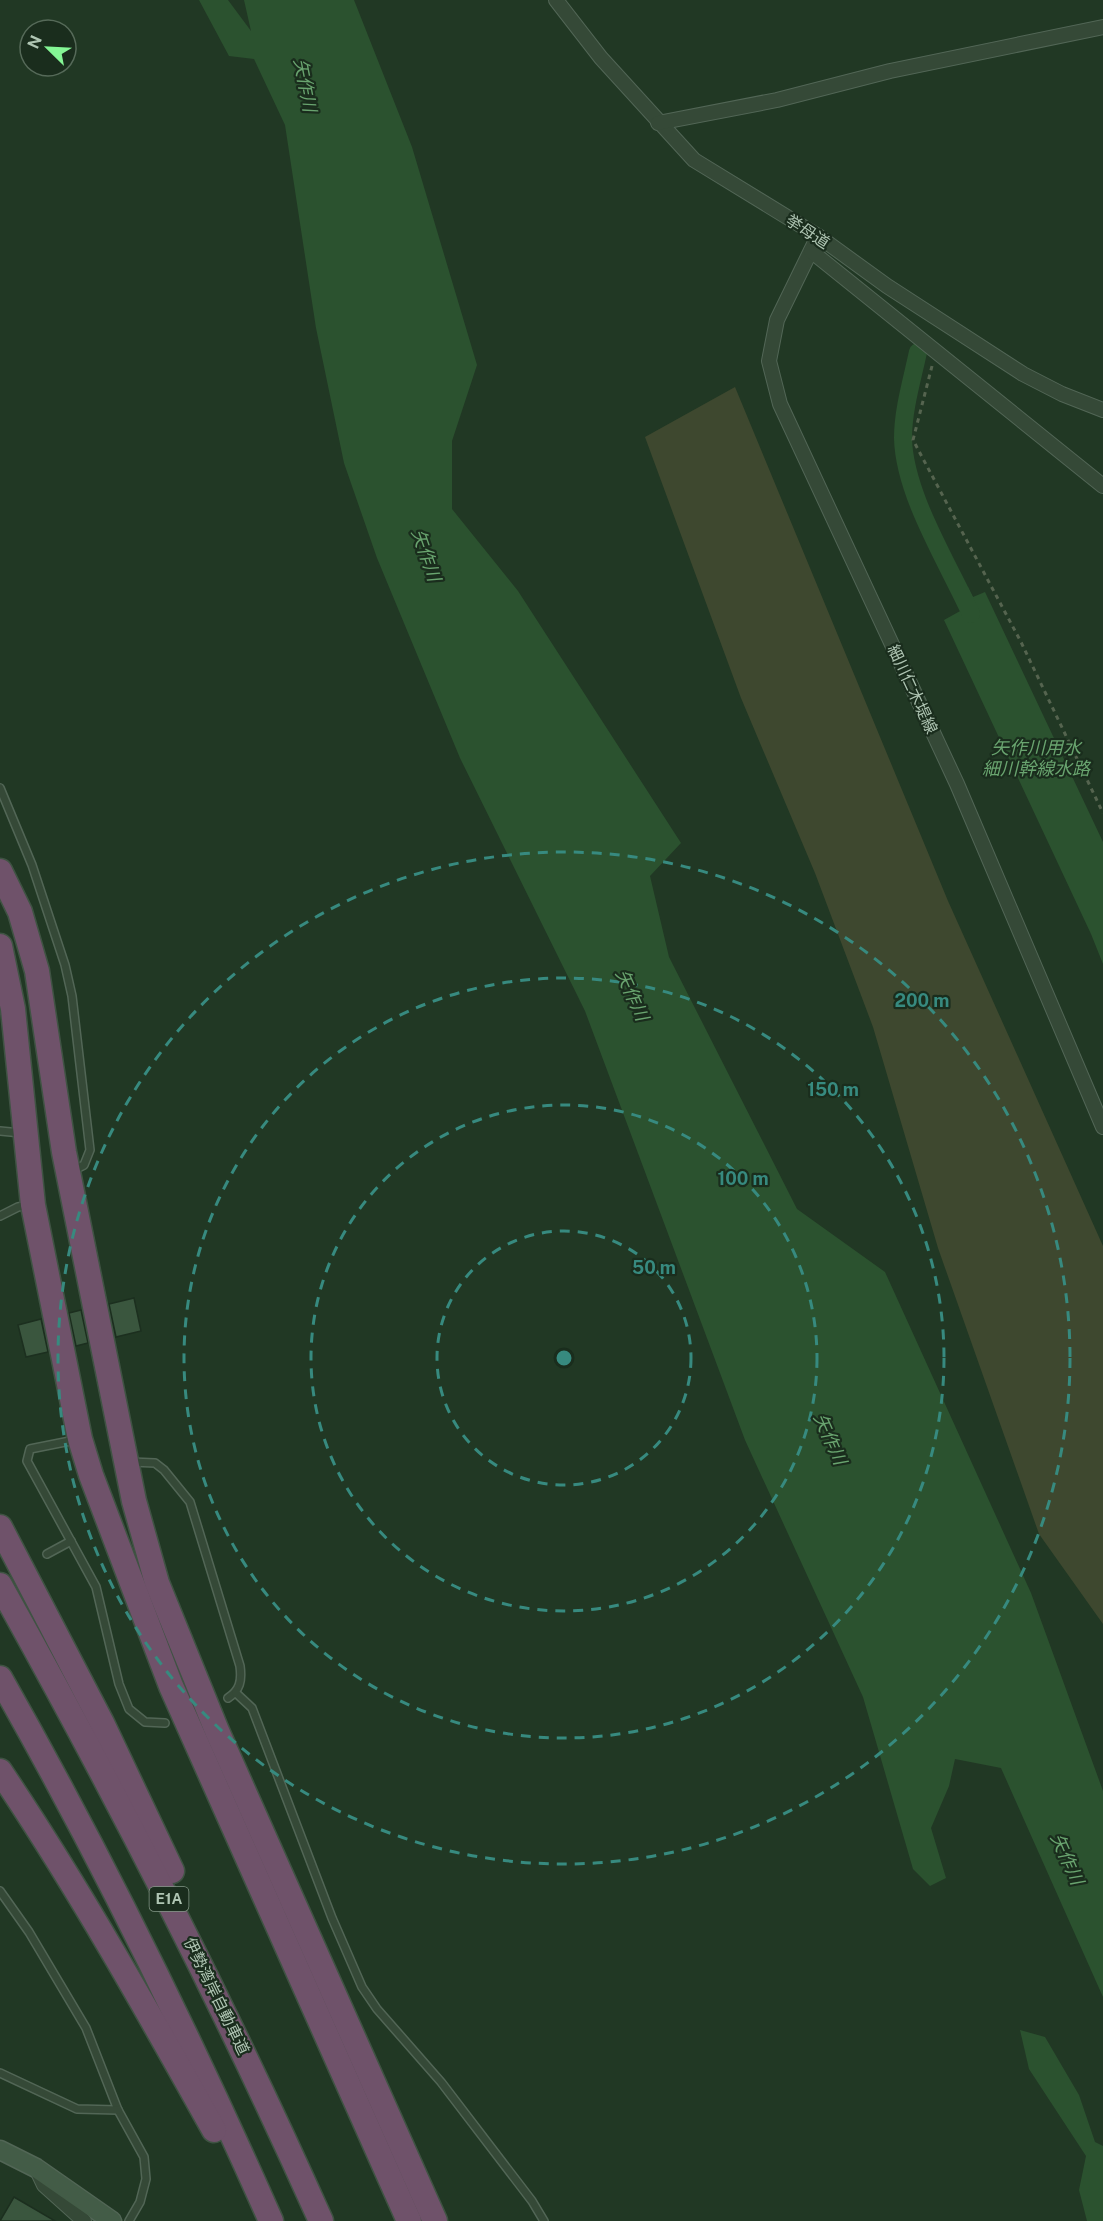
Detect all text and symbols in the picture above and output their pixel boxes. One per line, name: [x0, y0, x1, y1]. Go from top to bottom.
north arrow: [18, 18, 78, 78]
text: N: [24, 33, 46, 52]
water label: 矢作川: [290, 56, 321, 115]
street label: 挙母道: [782, 210, 833, 252]
water label: 矢作川: [408, 526, 446, 586]
street label: 細川仁木堤線: [884, 642, 941, 737]
water label: 矢作川用水 細川幹線水路: [982, 737, 1092, 779]
water label: 矢作川: [612, 966, 654, 1026]
text: 200 m: [895, 990, 949, 1011]
text: 150 m: [807, 1079, 859, 1100]
text: 100 m: [717, 1168, 769, 1189]
text: 50 m: [632, 1257, 676, 1278]
centre of rings: [554, 1348, 574, 1368]
water label: 矢作川: [810, 1410, 852, 1470]
water label: 矢作川: [1047, 1830, 1089, 1890]
road number: E1A: [150, 1887, 188, 1911]
street label: 伊勢湾岸自動車道: [180, 1935, 253, 2058]

